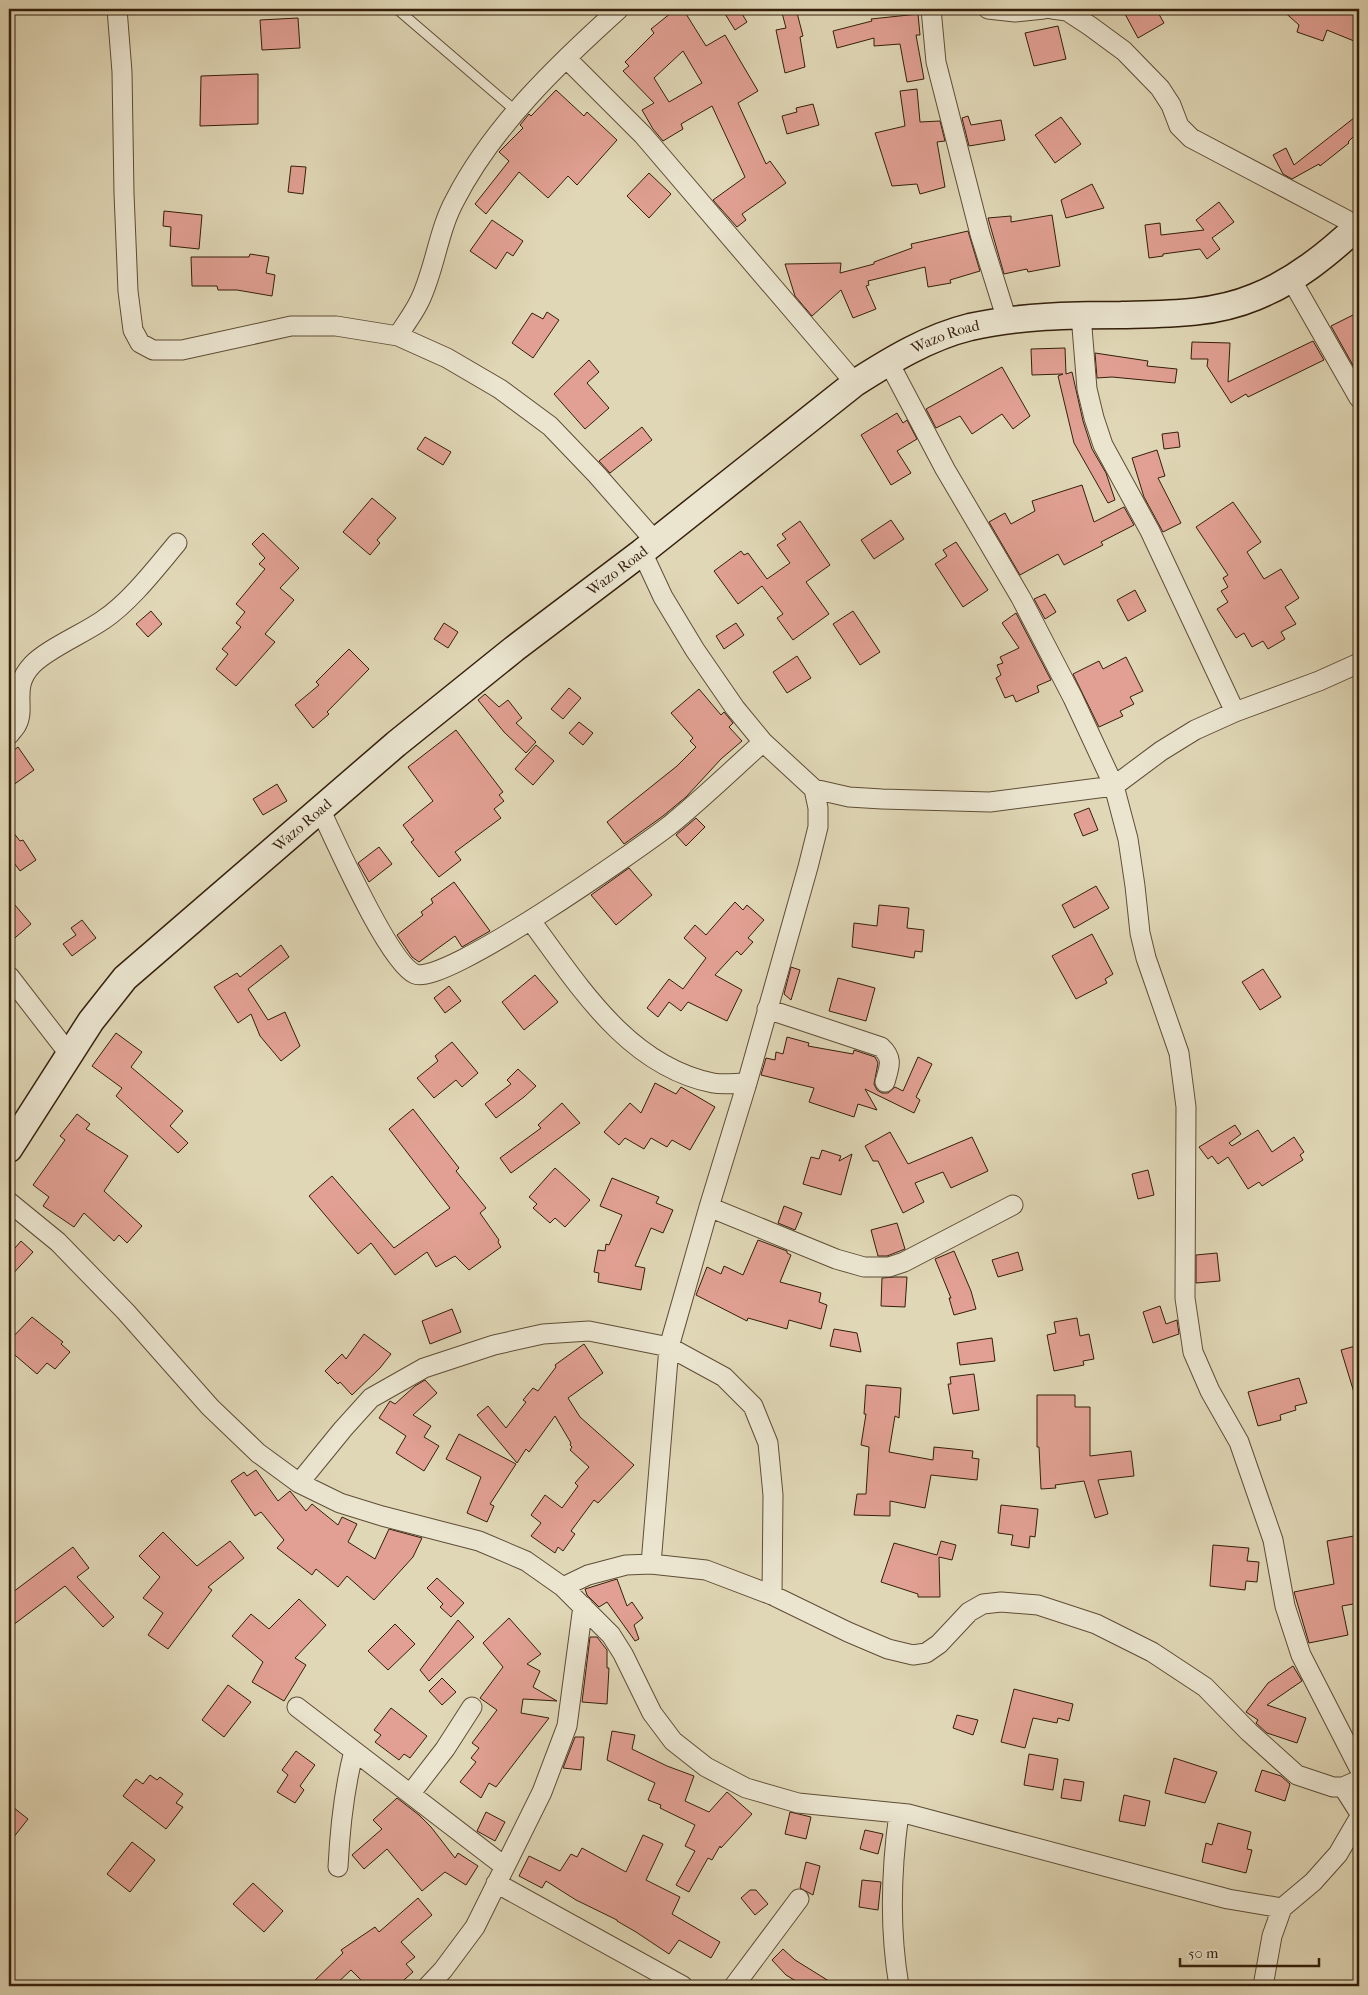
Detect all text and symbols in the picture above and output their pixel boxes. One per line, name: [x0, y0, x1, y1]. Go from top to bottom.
street label: Wazo Road: [907, 316, 982, 358]
street label: Wazo Road: [583, 541, 652, 600]
street label: Wazo Road: [269, 794, 336, 856]
scale bar: [1180, 1935, 1319, 1967]
text: 50 m: [1188, 1944, 1219, 1962]

